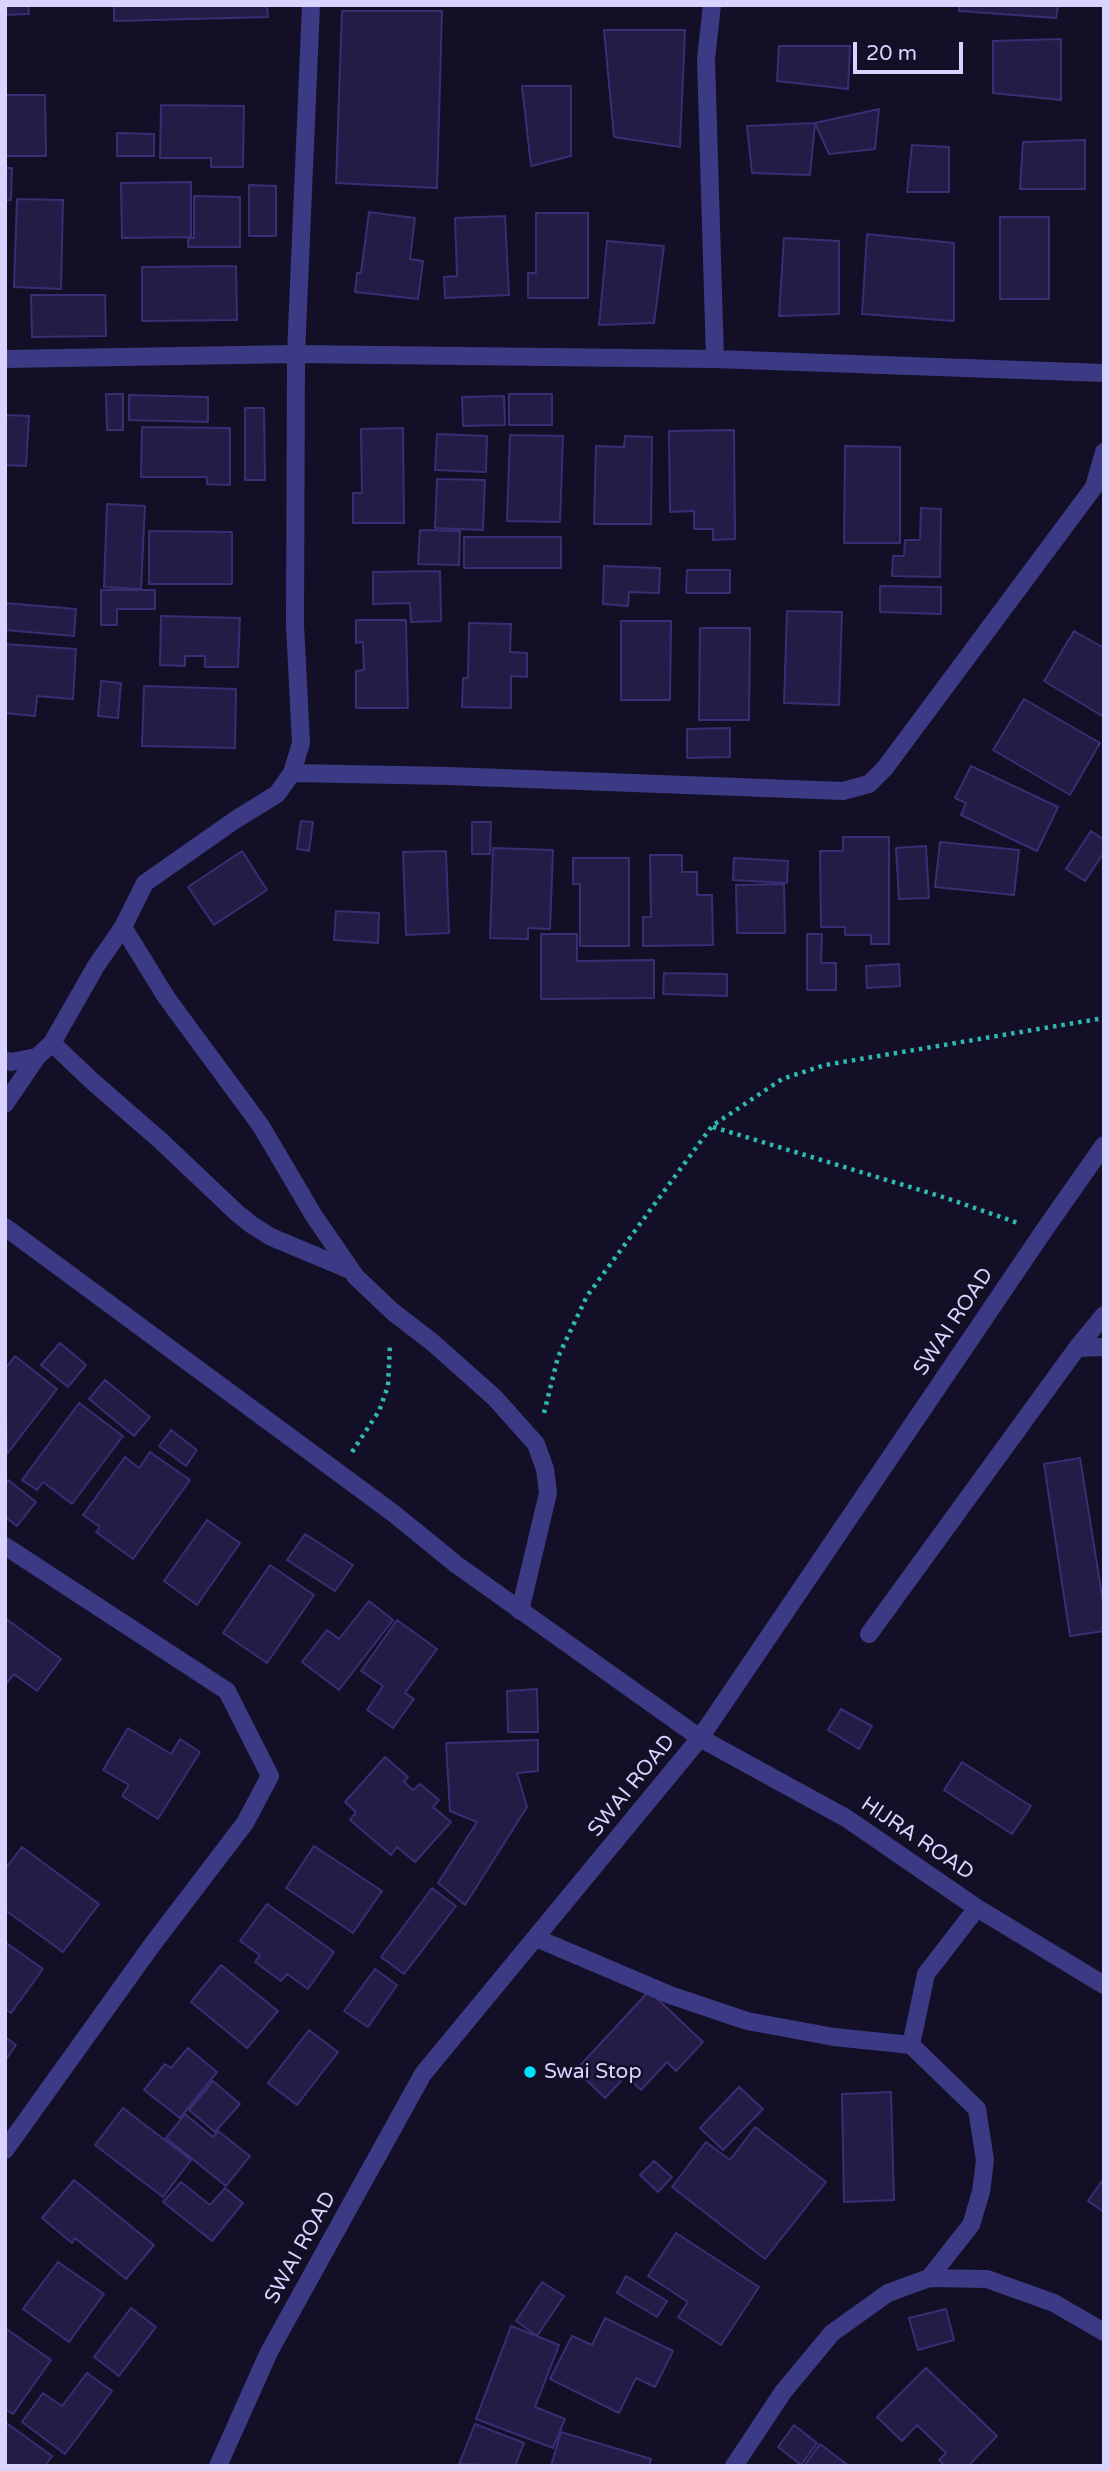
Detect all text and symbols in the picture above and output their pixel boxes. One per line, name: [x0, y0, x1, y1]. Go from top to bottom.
scale bar: [857, 28, 967, 72]
text: 20 m: [866, 41, 917, 66]
street label: SWAI ROAD: [909, 1263, 999, 1381]
street label: SWAI ROAD: [583, 1730, 681, 1842]
street label: HIJRA ROAD: [856, 1792, 978, 1886]
place label: Swai Stop: [544, 2059, 642, 2085]
marker: Swai Stop: [522, 2064, 538, 2080]
street label: SWAI ROAD: [260, 2187, 342, 2309]

